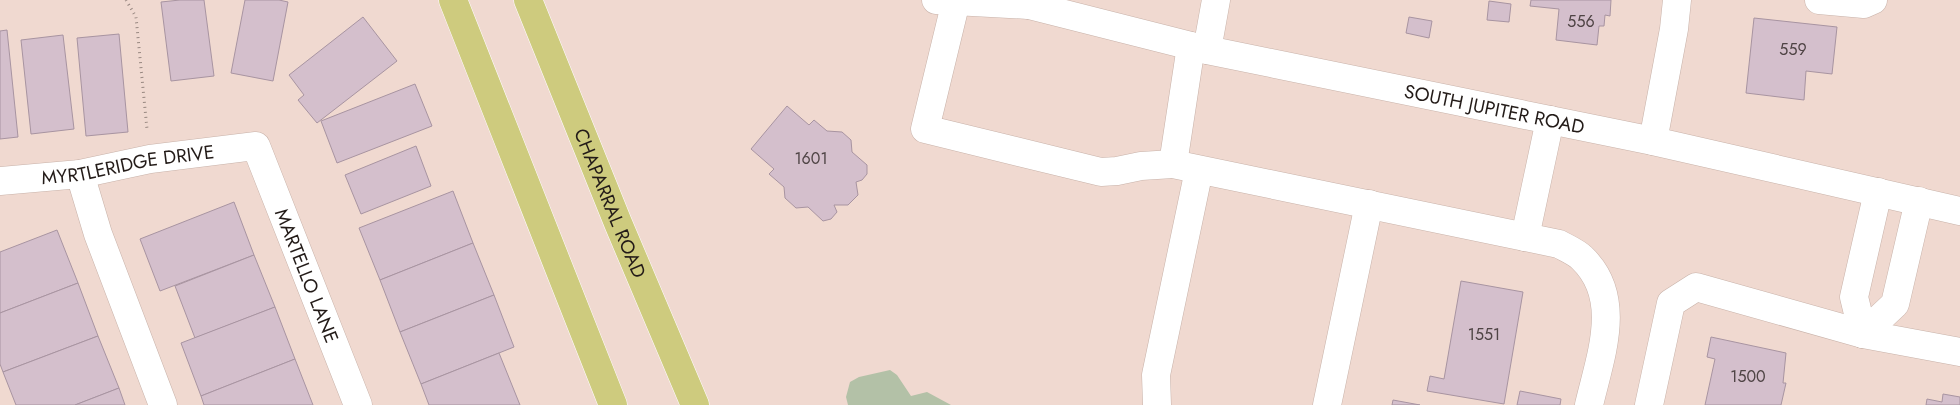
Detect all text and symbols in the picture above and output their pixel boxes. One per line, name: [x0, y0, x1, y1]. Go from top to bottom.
house number: 556: [1567, 10, 1595, 33]
house number: 559: [1779, 38, 1807, 61]
street label: SOUTH JUPITER ROAD: [1402, 77, 1587, 140]
street label: CHAPARRAL ROAD: [568, 124, 653, 282]
street label: MYRTLERIDGE DRIVE: [40, 138, 216, 191]
house number: 1601: [794, 147, 828, 170]
street label: MARTELLO LANE: [268, 205, 346, 347]
house number: 1551: [1468, 323, 1500, 346]
house number: 1500: [1730, 365, 1766, 388]

